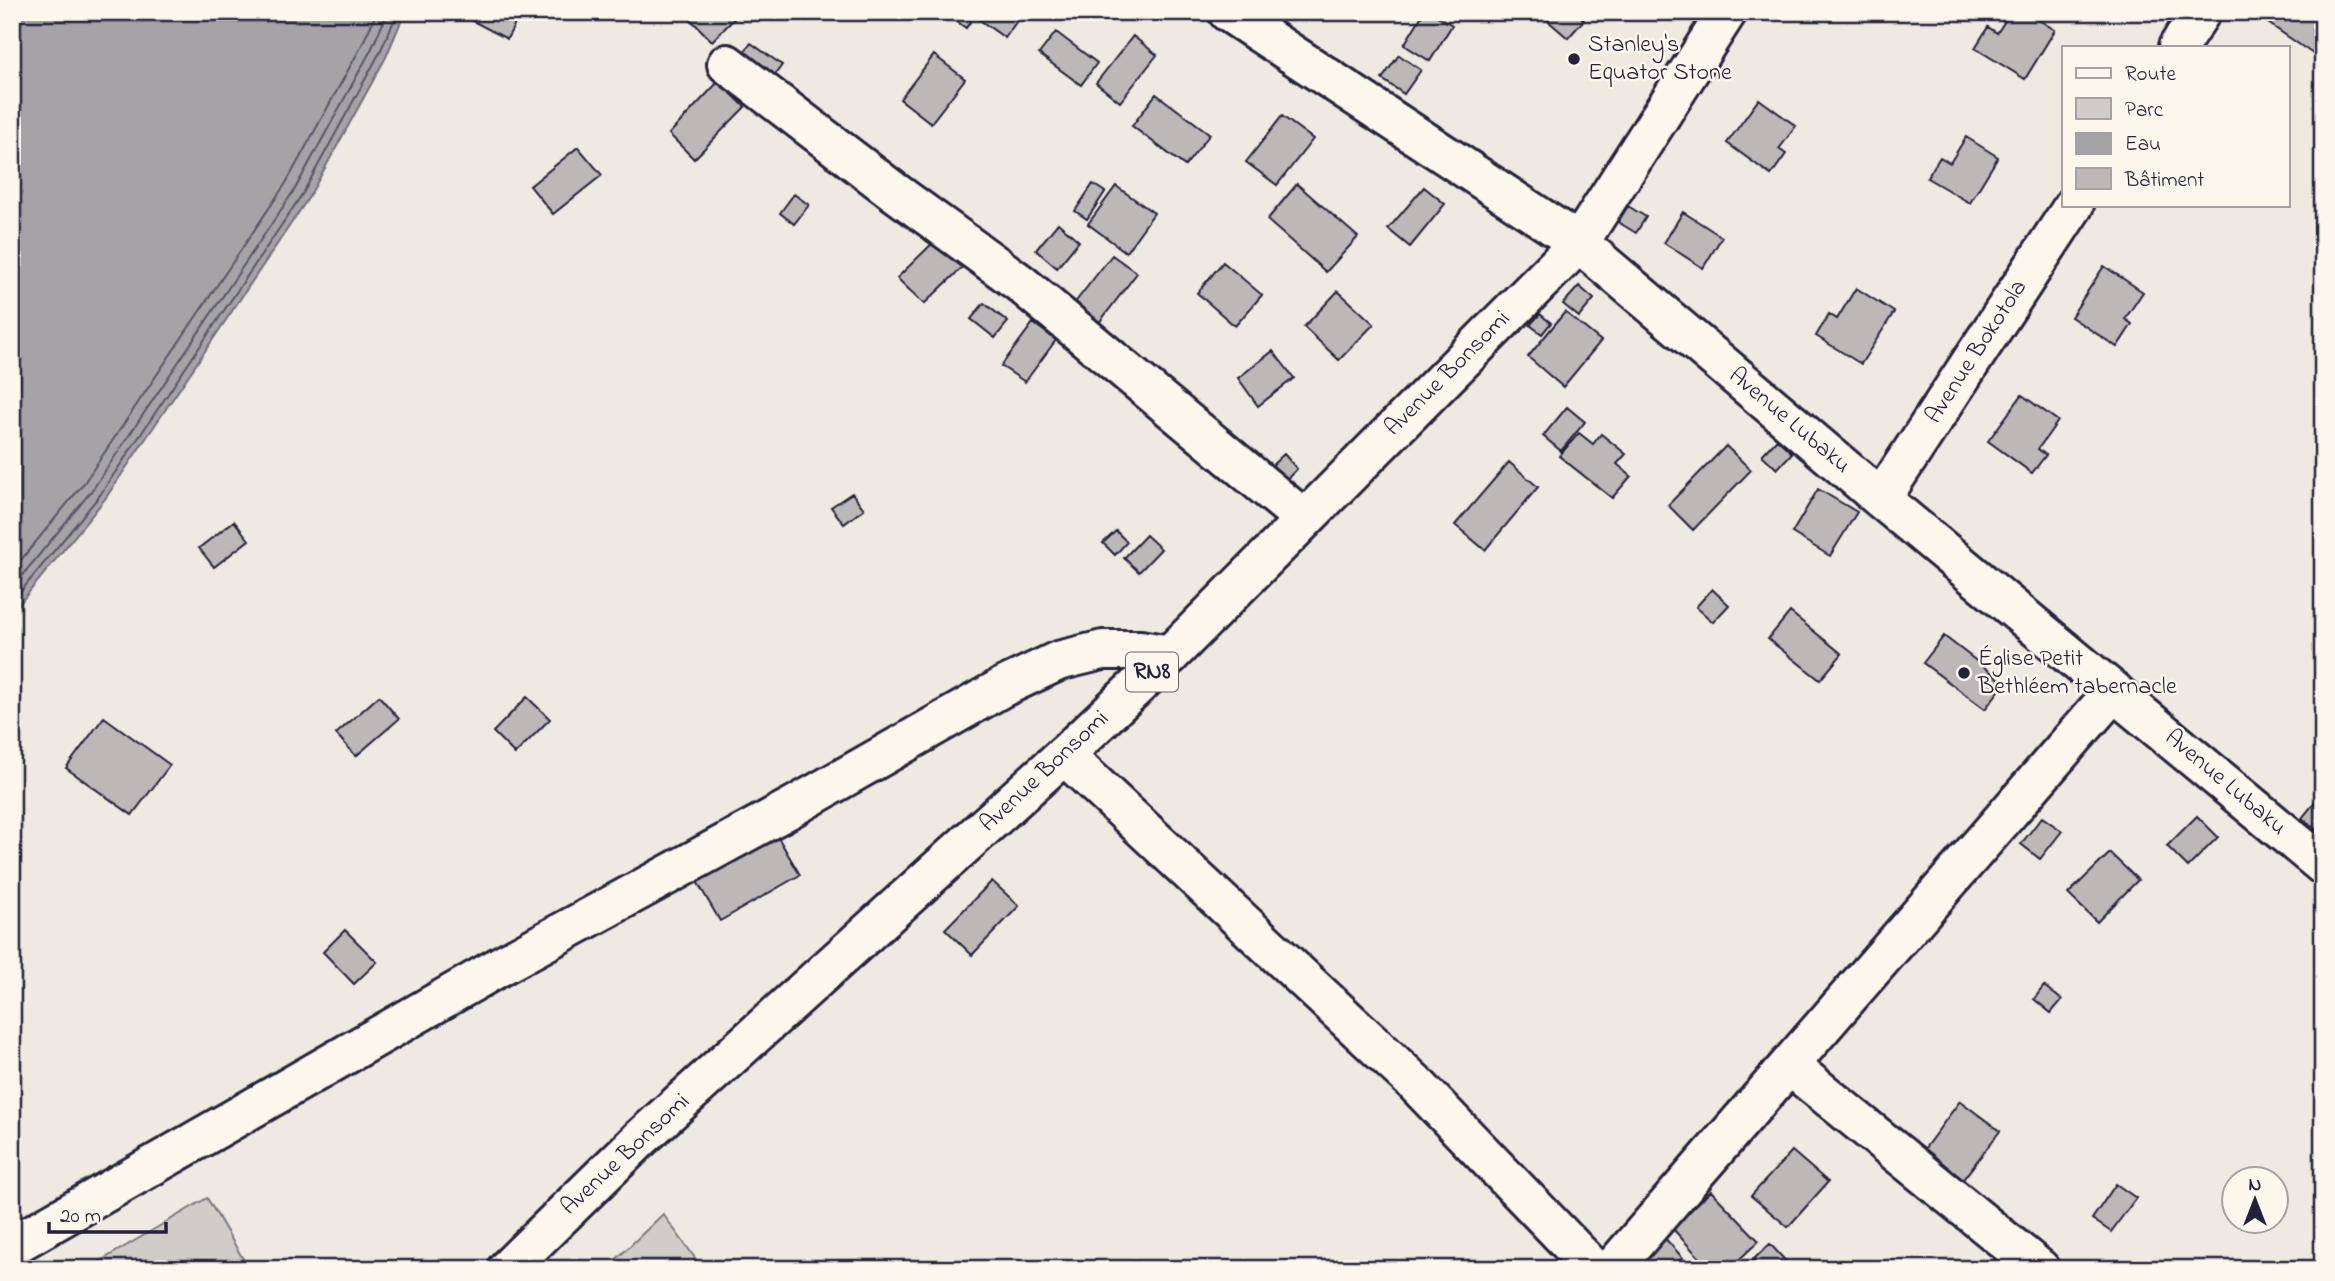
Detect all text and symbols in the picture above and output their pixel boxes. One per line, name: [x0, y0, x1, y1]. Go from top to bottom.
place label: Stanley's Equator Stone: [1588, 28, 1732, 91]
legend: [2062, 46, 2290, 206]
marker: Stanley's Equator Stone: [1566, 51, 1582, 67]
text: Route: [2125, 60, 2177, 90]
text: Parc: [2125, 96, 2164, 126]
text: Eau: [2125, 130, 2161, 160]
text: Bâtiment: [2124, 166, 2204, 196]
street label: Avenue Bokotola: [1917, 273, 2037, 431]
street label: Avenue Bonsomi: [1377, 303, 1519, 445]
street label: Avenue Lubaku: [1720, 359, 1858, 483]
place label: Église Petit Bethléem tabernacle: [1977, 642, 2177, 705]
road number: RN8: [1126, 652, 1178, 692]
marker: Église Petit Bethléem tabernacle: [1956, 665, 1972, 681]
street label: Avenue Bonsomi: [972, 703, 1118, 841]
street label: Avenue Lubaku: [2156, 721, 2294, 845]
street label: Avenue Bonsomi: [553, 1086, 699, 1224]
north arrow: [2220, 1166, 2290, 1236]
text: N: [2249, 1172, 2262, 1199]
scale bar: [49, 1190, 166, 1234]
text: 20 m: [60, 1202, 101, 1232]

